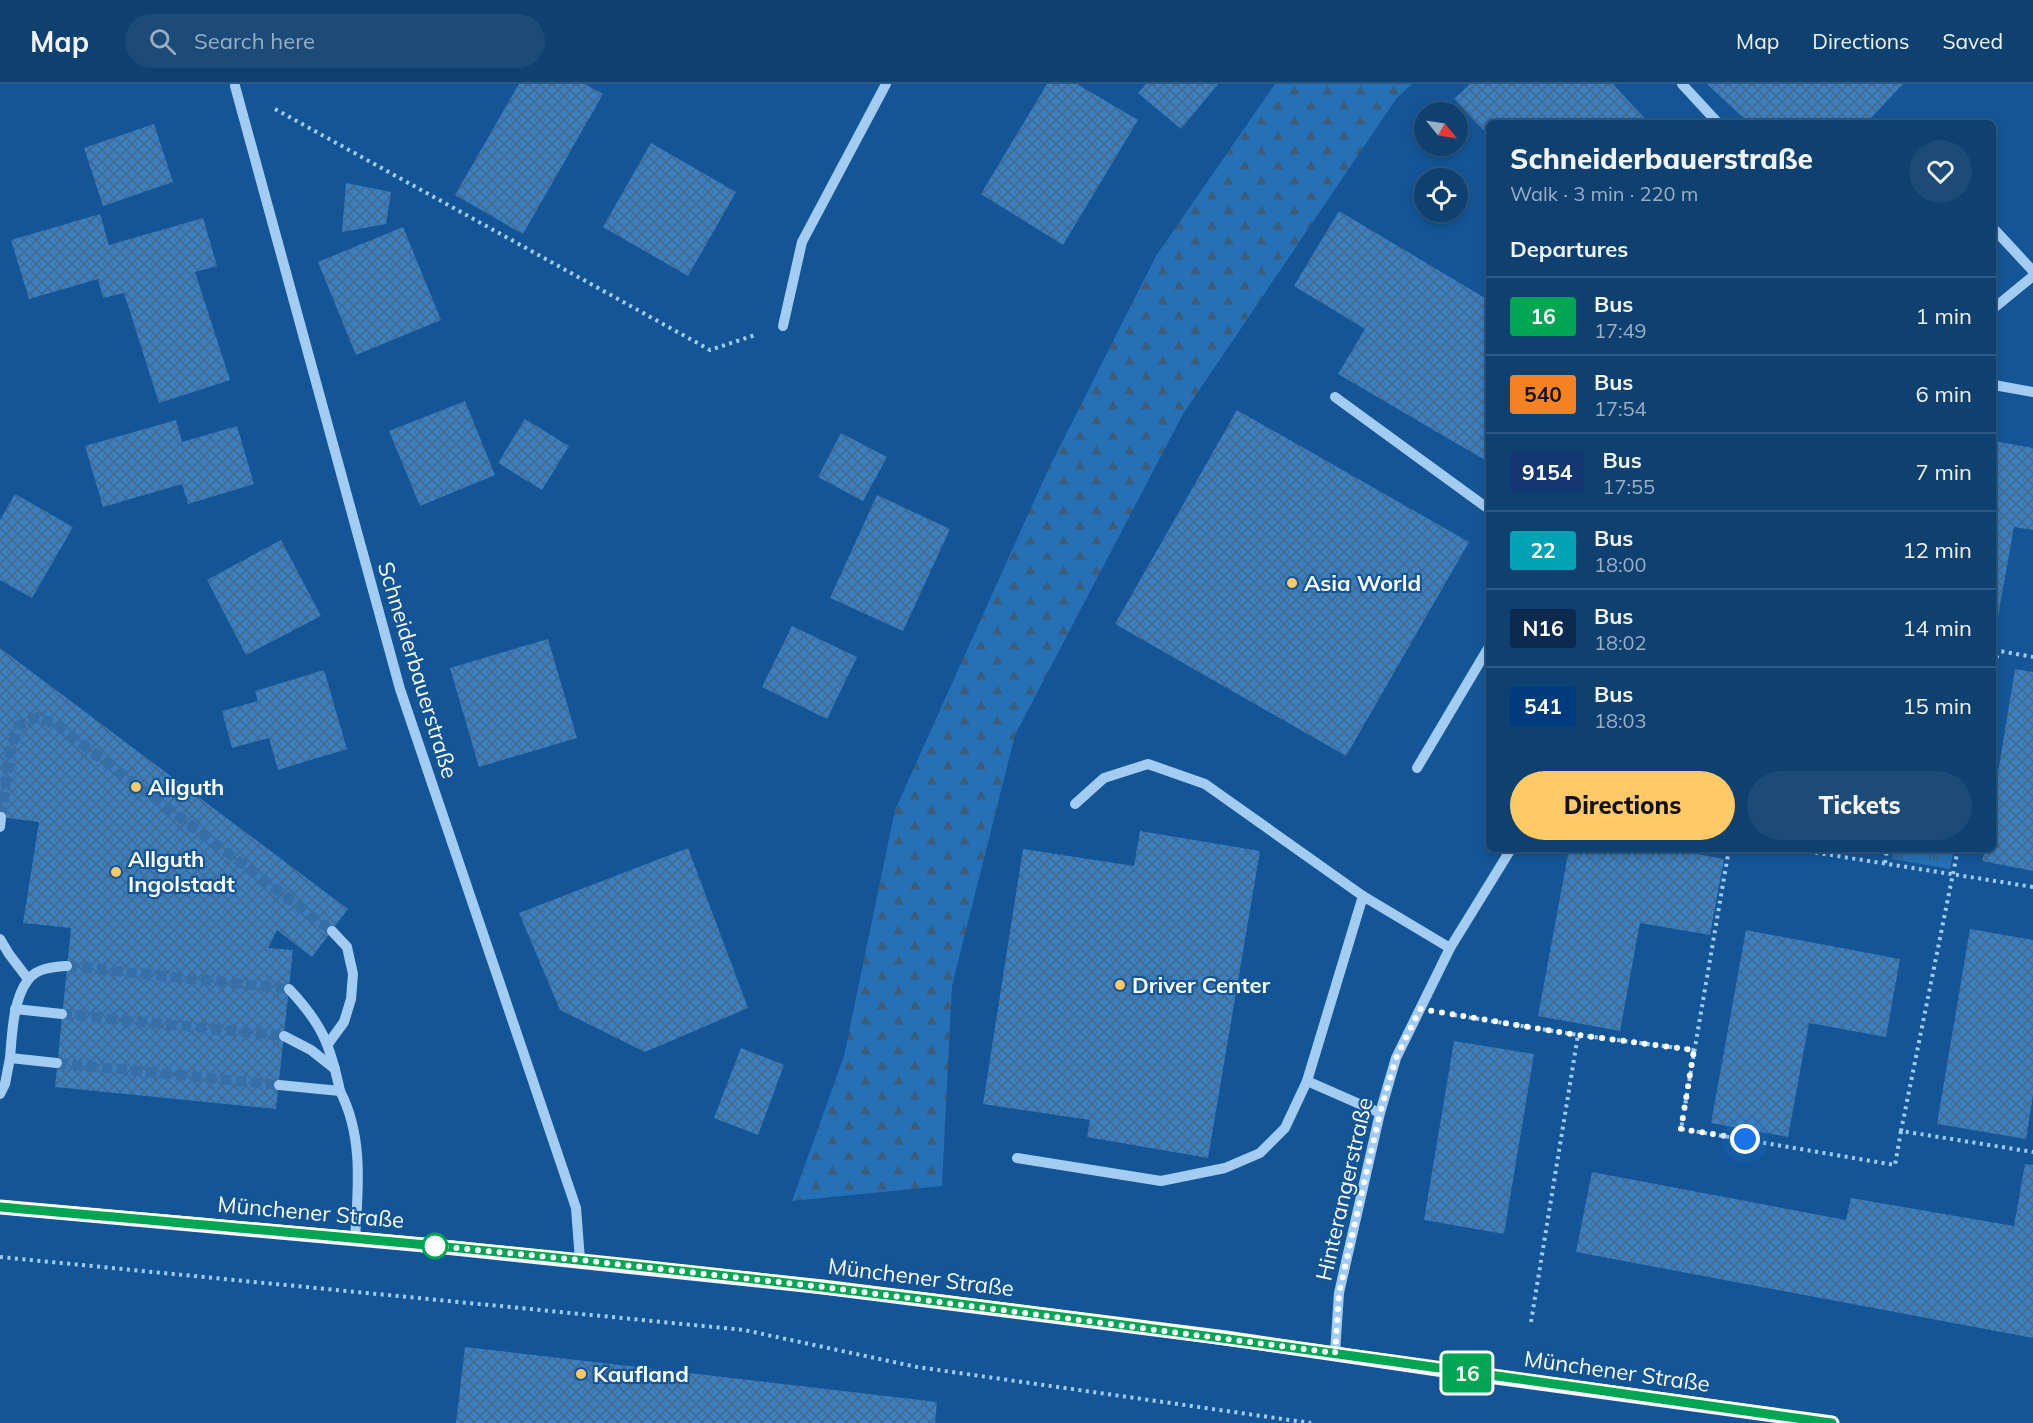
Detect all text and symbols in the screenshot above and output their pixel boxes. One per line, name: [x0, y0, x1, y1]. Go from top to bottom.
search box: [125, 14, 545, 68]
text: Map: [30, 24, 89, 59]
icon: search: [146, 25, 179, 58]
text: Search here: [194, 27, 315, 55]
text: Map: [1736, 28, 1779, 54]
text: Directions: [1812, 28, 1909, 54]
text: Saved: [1942, 28, 2003, 54]
north arrow: [1414, 102, 1468, 156]
map controls: [1414, 102, 1468, 222]
button: heart: [1909, 140, 1972, 203]
text: Schneiderbauerstraße: [1510, 141, 1813, 176]
button: locate: [1414, 168, 1468, 222]
text: Walk · 3 min · 220 m: [1510, 181, 1698, 206]
text: Departures: [1510, 235, 1628, 263]
text: Bus: [1594, 290, 1633, 318]
text: 1 min: [1916, 302, 1972, 330]
text: 16: [1530, 303, 1556, 329]
text: 17:49: [1594, 318, 1647, 343]
text: Bus: [1594, 368, 1633, 396]
text: 6 min: [1916, 380, 1972, 408]
text: 540: [1524, 381, 1562, 407]
text: 17:54: [1594, 396, 1647, 421]
text: Bus: [1602, 446, 1642, 474]
text: 7 min: [1916, 458, 1972, 486]
text: 9154: [1522, 459, 1572, 485]
text: 17:55: [1602, 474, 1655, 499]
text: Bus: [1594, 524, 1633, 552]
text: 12 min: [1902, 536, 1972, 564]
text: 22: [1530, 537, 1556, 563]
text: 18:00: [1594, 552, 1647, 577]
street label: Schneiderbauerstraße: [372, 558, 464, 782]
place label: Asia World: [1304, 569, 1421, 597]
marker: Asia World: [1285, 576, 1299, 590]
text: Bus: [1594, 602, 1633, 630]
text: 14 min: [1902, 614, 1972, 642]
text: N16: [1522, 615, 1564, 641]
text: 18:02: [1594, 630, 1647, 655]
text: Bus: [1594, 680, 1633, 708]
text: 15 min: [1902, 692, 1972, 720]
text: 541: [1524, 693, 1562, 719]
text: 18:03: [1594, 708, 1647, 733]
button: Directions: [1510, 771, 1735, 840]
button: Tickets: [1747, 771, 1972, 840]
place label: Allguth: [148, 773, 224, 801]
marker: Allguth: [129, 780, 143, 794]
place label: Allguth Ingolstadt: [128, 845, 235, 898]
marker: Allguth Ingolstadt: [109, 865, 123, 879]
place label: Driver Center: [1132, 971, 1271, 999]
marker: Driver Center: [1113, 978, 1127, 992]
street label: Hinterangerstraße: [1309, 1095, 1379, 1283]
your location: [1730, 1124, 1760, 1154]
street label: Münchener Straße: [217, 1190, 405, 1234]
unlabelled marker: [422, 1233, 448, 1259]
street label: Münchener Straße: [826, 1252, 1016, 1302]
street label: Münchener Straße: [1522, 1344, 1712, 1398]
line badge: 16: [1440, 1354, 1494, 1392]
place label: Kaufland: [593, 1360, 689, 1388]
text: 16: [1454, 1360, 1480, 1386]
marker: Kaufland: [574, 1367, 588, 1381]

